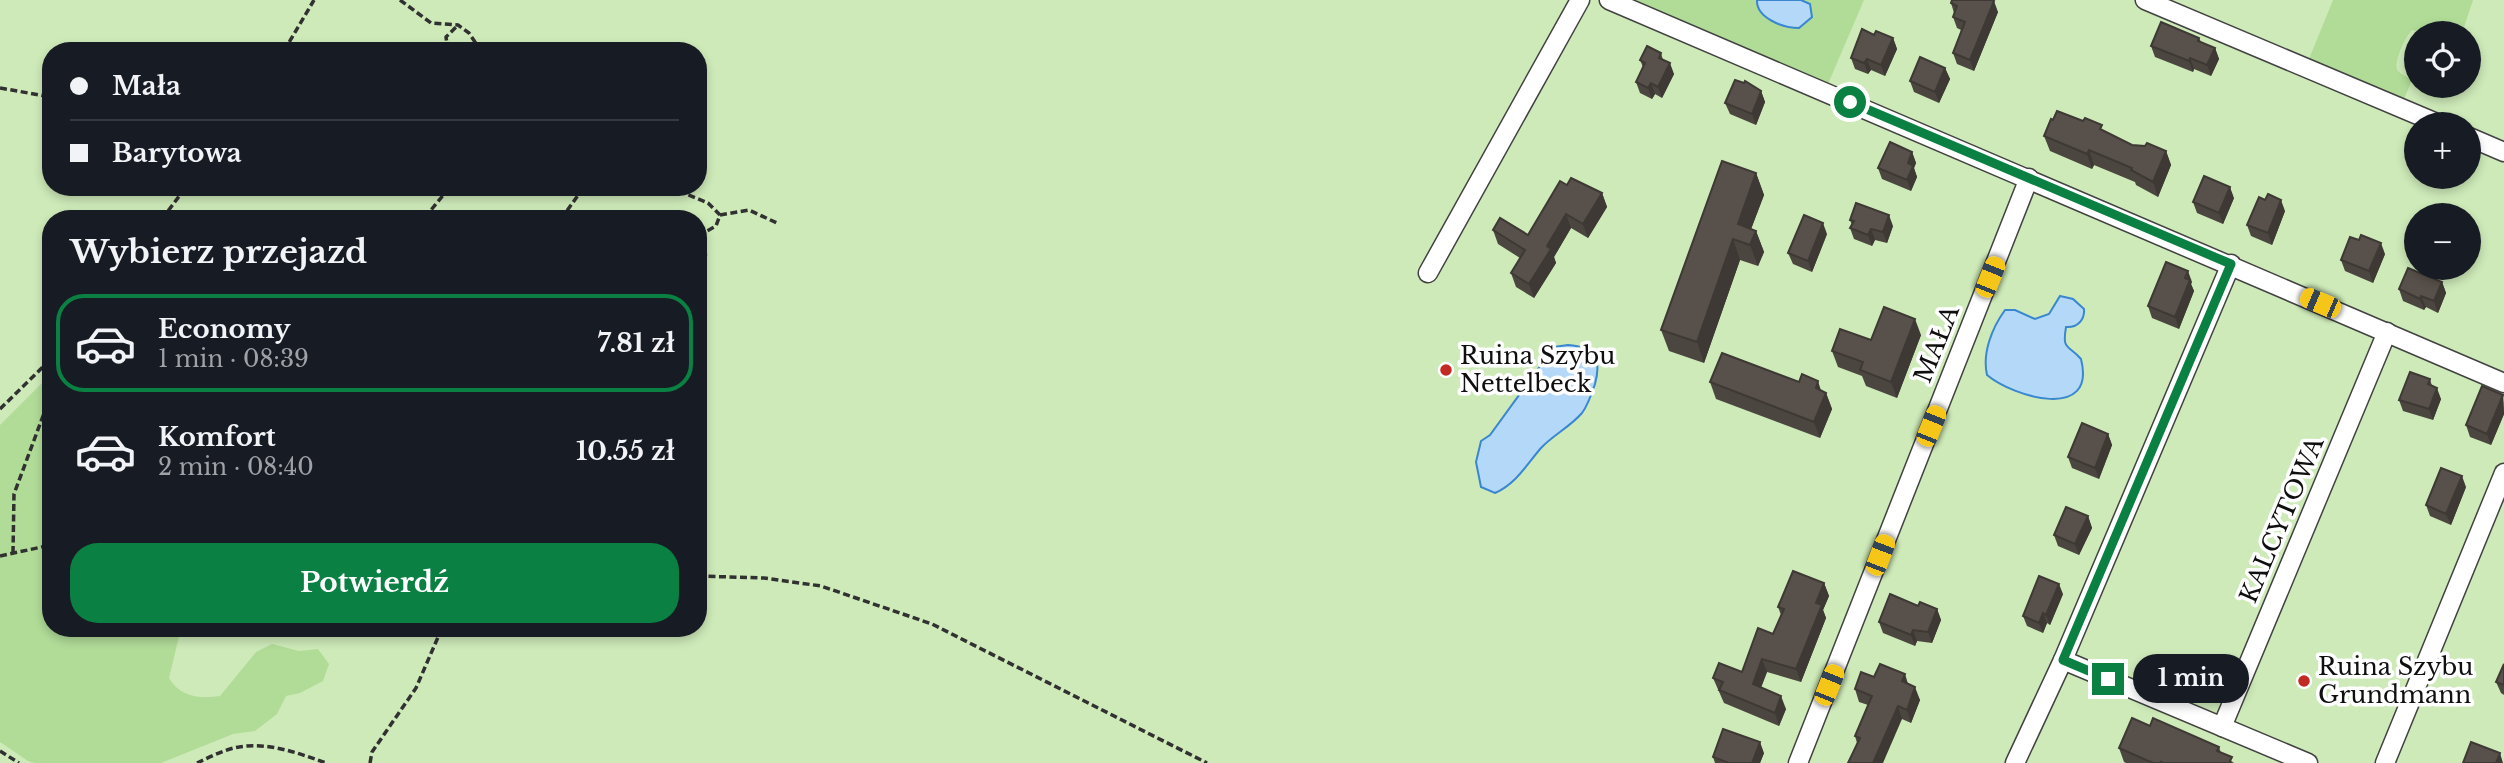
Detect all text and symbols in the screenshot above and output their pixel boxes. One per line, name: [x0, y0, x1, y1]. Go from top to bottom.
map controls: [2404, 21, 2481, 280]
button: locate: [2404, 21, 2481, 98]
text: Mała: [112, 70, 181, 102]
route start: [1834, 86, 1866, 118]
button: +: [2404, 112, 2481, 189]
text: Barytowa: [112, 137, 242, 169]
button: −: [2404, 203, 2481, 280]
text: Wybierz przejazd: [70, 232, 367, 272]
car: [1973, 254, 2008, 300]
car: [2297, 285, 2344, 321]
street label: MAŁA: [1908, 301, 1965, 387]
icon: car: [74, 312, 137, 375]
text: Economy: [158, 313, 291, 345]
text: 7.81 zł: [597, 327, 675, 359]
place label: Ruina Szybu Nettelbeck: [1460, 341, 1615, 398]
text: 1 min · 08:39: [158, 345, 309, 373]
marker: Ruina Szybu Nettelbeck: [1438, 362, 1454, 378]
car: [1914, 403, 1949, 449]
icon: car: [74, 420, 137, 483]
text: Komfort: [158, 421, 276, 453]
street label: KALCYTOWA: [2233, 432, 2330, 607]
text: 10.55 zł: [576, 435, 675, 467]
text: 2 min · 08:40: [158, 453, 314, 481]
car: [1863, 532, 1898, 578]
button: Potwierdź: [70, 543, 679, 623]
place label: Ruina Szybu Grundmann: [2318, 652, 2473, 709]
callout: 1 min: [2132, 654, 2248, 704]
car: [1812, 662, 1847, 708]
route end: [2092, 663, 2124, 695]
text: 1 min: [2158, 664, 2224, 692]
marker: Ruina Szybu Grundmann: [2296, 673, 2312, 689]

